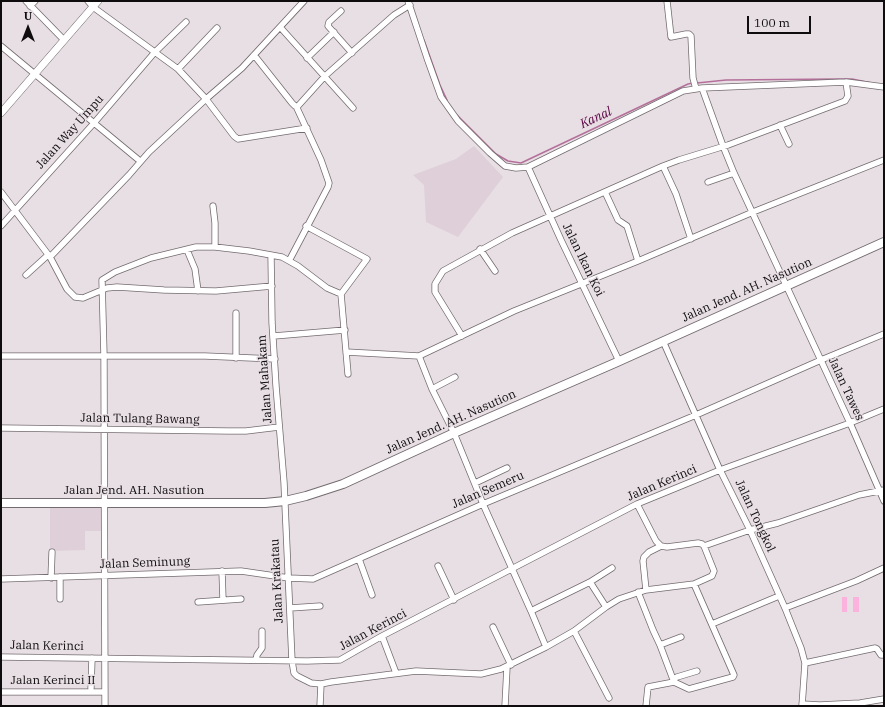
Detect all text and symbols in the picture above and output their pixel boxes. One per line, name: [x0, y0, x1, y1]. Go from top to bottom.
north arrow: [8, 8, 48, 48]
scale bar: [749, 8, 813, 34]
text: U: [24, 9, 32, 23]
text: 100 m: [754, 15, 790, 30]
street label: Jalan Way Umpu: [33, 92, 107, 172]
water label: Kanal: [578, 104, 614, 132]
street label: Jalan Ikan Koi: [559, 221, 607, 299]
street label: Jalan Jend. AH. Nasution: [680, 255, 814, 325]
street label: Jalan Mahakam: [255, 334, 275, 424]
street label: Jalan Tawes: [825, 355, 867, 423]
street label: Jalan Jend. AH. Nasution: [384, 387, 518, 457]
street label: Jalan Tulang Bawang: [80, 411, 200, 427]
street label: Jalan Kerinci: [625, 462, 699, 504]
street label: Jalan Semeru: [450, 468, 526, 512]
street label: Jalan Tongkol: [732, 478, 778, 554]
street label: Jalan Jend. AH. Nasution: [64, 484, 204, 498]
street label: Jalan Krakatau: [268, 538, 286, 624]
street label: Jalan Seminung: [99, 554, 191, 572]
street label: Jalan Kerinci: [337, 606, 409, 654]
street label: Jalan Kerinci: [10, 638, 84, 654]
street label: Jalan Kerinci II: [10, 674, 96, 688]

